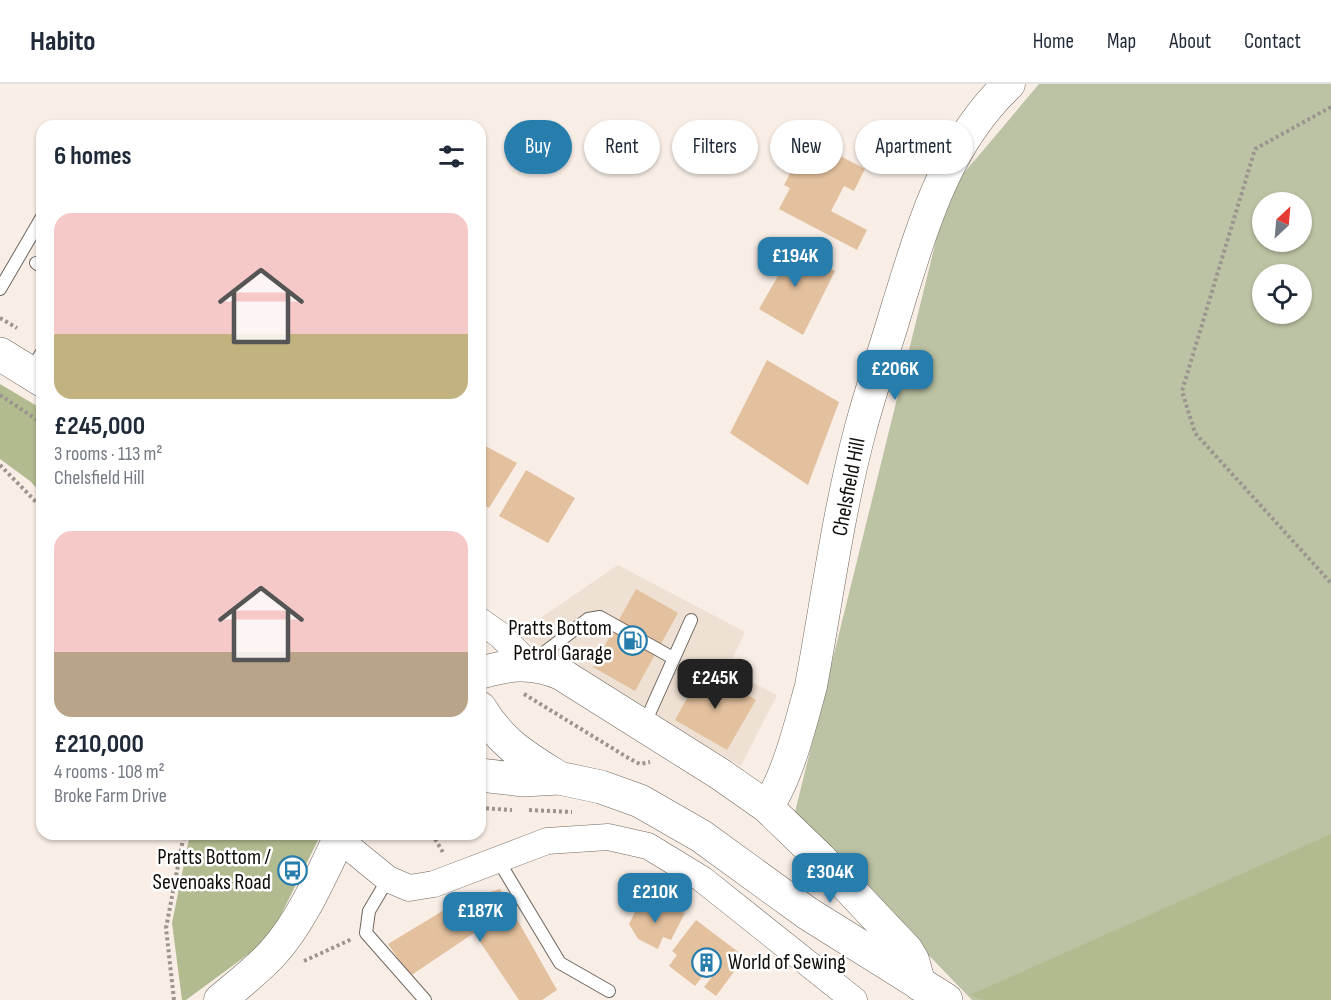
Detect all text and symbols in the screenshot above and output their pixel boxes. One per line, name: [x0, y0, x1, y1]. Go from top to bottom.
text: Habito: [30, 25, 96, 58]
text: Home: [1033, 29, 1074, 54]
text: Map: [1107, 29, 1136, 54]
text: About: [1169, 29, 1211, 54]
text: Contact: [1244, 29, 1301, 54]
chip: Buy: [504, 120, 572, 174]
chip: Rent: [584, 120, 660, 174]
chip: Filters: [672, 120, 758, 174]
chip: New: [770, 120, 843, 174]
chip: Apartment: [855, 120, 973, 174]
icon: filters: [435, 140, 468, 173]
text: 6 homes: [54, 141, 132, 172]
north arrow: [1252, 192, 1312, 252]
map controls: [1252, 192, 1312, 324]
pin: £194K: [753, 237, 837, 288]
text: £194K: [772, 244, 818, 268]
icon: home: [207, 252, 315, 360]
button: locate: [1252, 264, 1312, 324]
pin: £206K: [853, 350, 937, 401]
text: £206K: [871, 357, 919, 381]
text: £245,000: [54, 411, 145, 442]
street label: Chelsfield Hill: [826, 436, 872, 538]
text: 3 rooms · 113 m²: [54, 442, 163, 466]
text: Chelsfield Hill: [54, 466, 145, 490]
icon: home: [207, 570, 315, 678]
place label: Pratts Bottom Petrol Garage: [508, 615, 612, 667]
fuel station icon: Pratts Bottom Petrol Garage: [617, 625, 649, 657]
pin: £245K: [673, 659, 757, 710]
text: £245K: [692, 666, 738, 690]
text: £210,000: [54, 729, 144, 760]
text: 4 rooms · 108 m²: [54, 760, 165, 784]
text: Broke Farm Drive: [54, 784, 167, 808]
place label: Pratts Bottom / Sevenoaks Road: [153, 844, 272, 896]
pin: £304K: [788, 853, 872, 904]
bus stop icon: Pratts Bottom / Sevenoaks Road: [276, 854, 308, 886]
text: £304K: [806, 860, 854, 884]
pin: £210K: [613, 873, 697, 924]
text: £210K: [632, 880, 678, 904]
pin: £187K: [438, 892, 522, 943]
text: £187K: [457, 899, 503, 923]
building icon: World of Sewing: [691, 946, 723, 978]
place label: World of Sewing: [728, 949, 846, 976]

